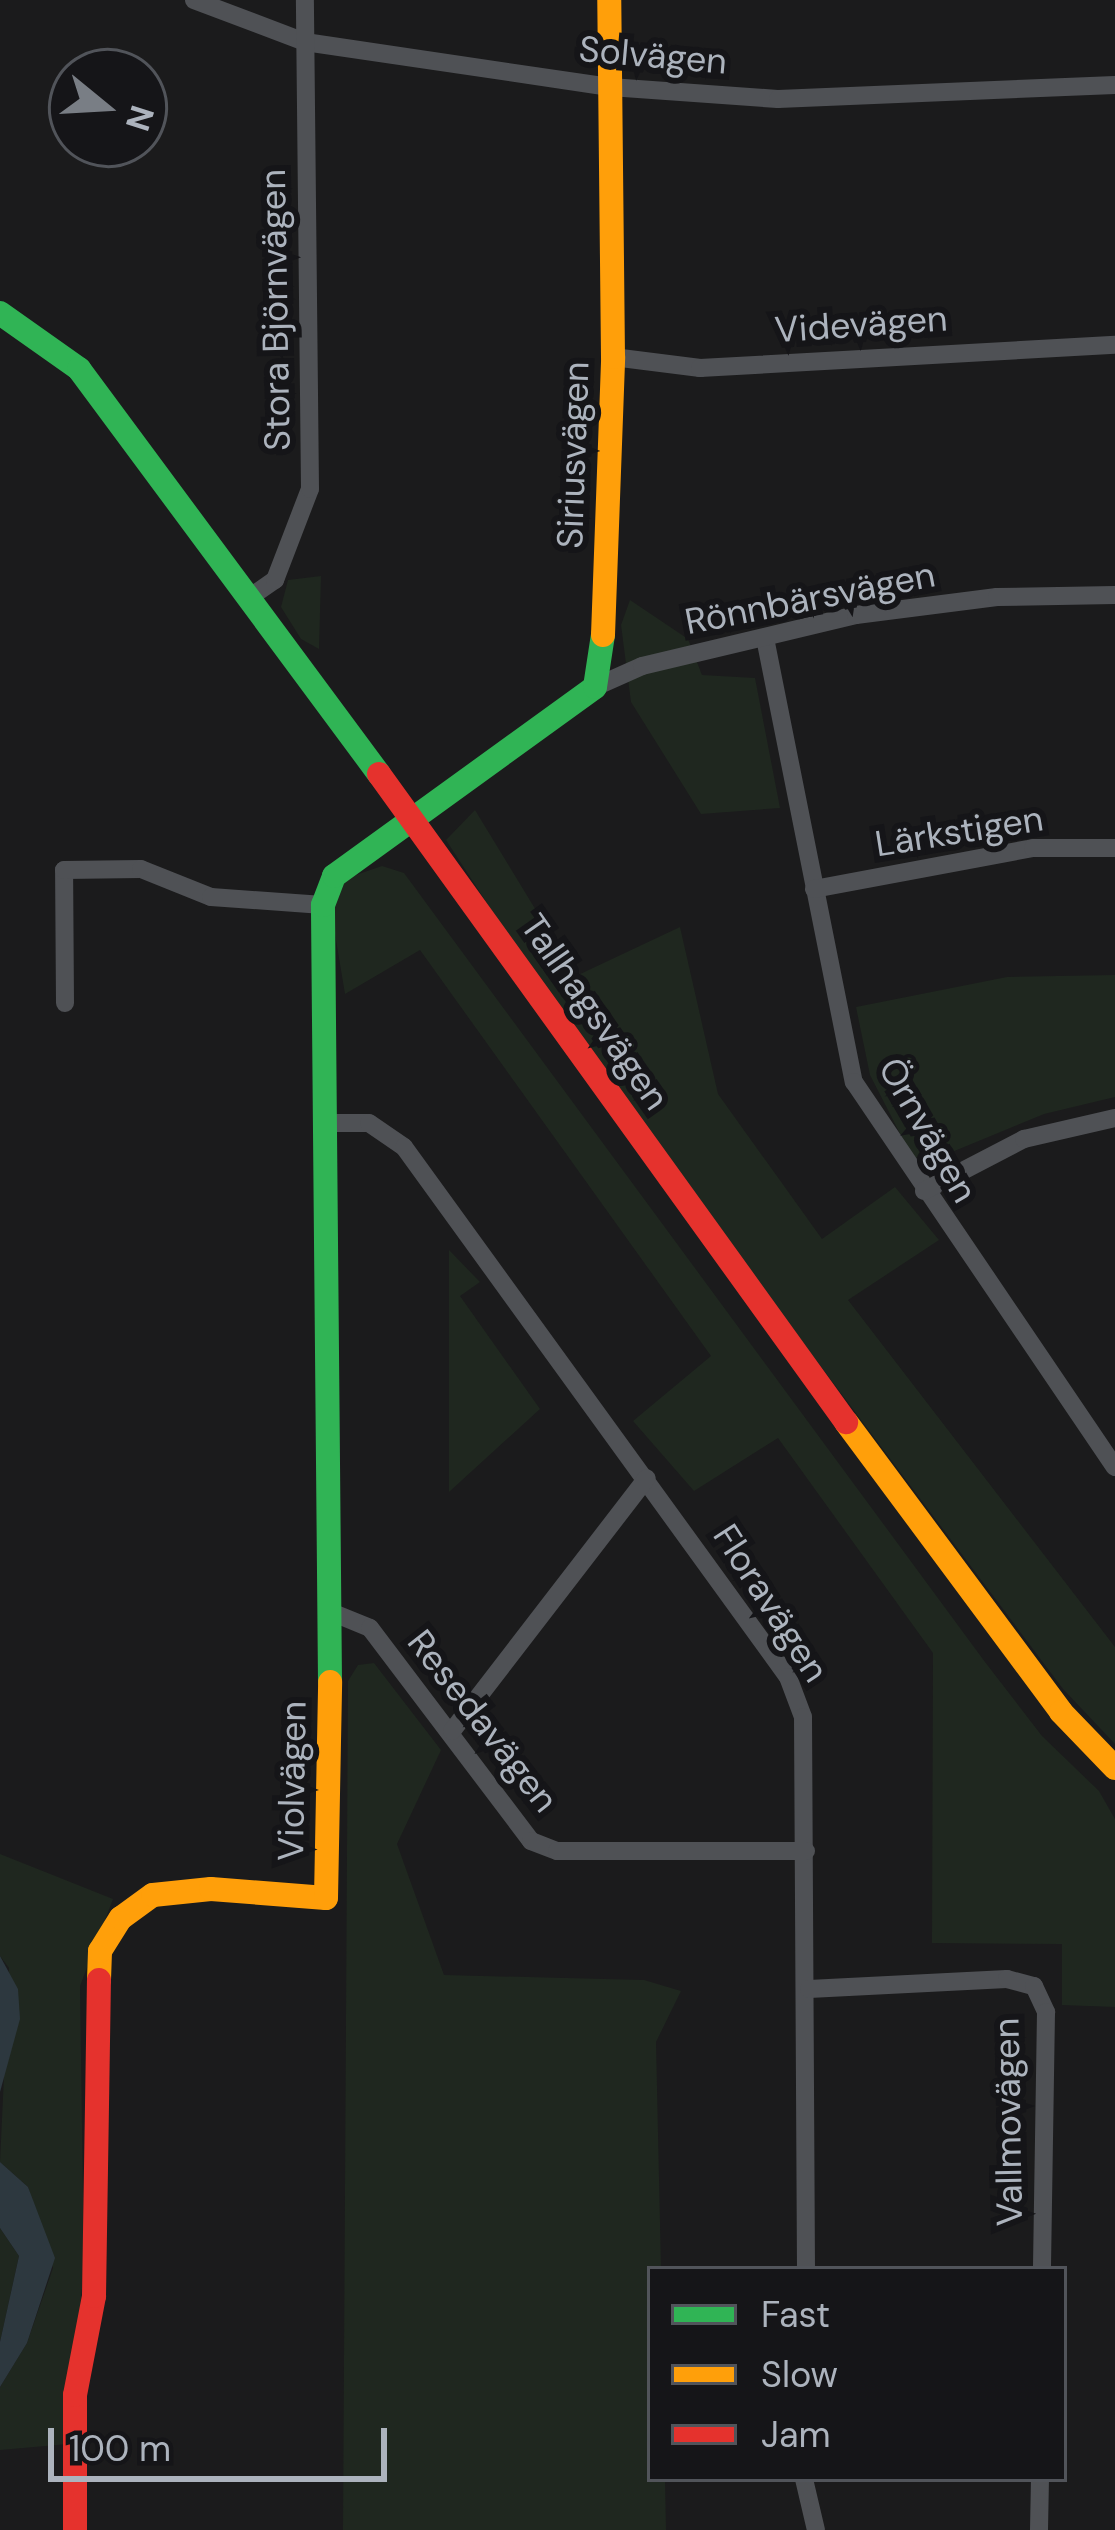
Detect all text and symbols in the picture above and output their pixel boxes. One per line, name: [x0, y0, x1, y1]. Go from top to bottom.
street label: Solvägen: [577, 27, 729, 83]
north arrow: [48, 48, 168, 168]
text: N: [116, 100, 164, 136]
street label: Stora Björnvägen: [251, 169, 299, 451]
street label: Videvägen: [773, 296, 949, 352]
street label: Siriusvägen: [548, 361, 598, 549]
street label: Rönnbärsvägen: [681, 553, 939, 643]
street label: Lärkstigen: [872, 796, 1046, 866]
street label: Tallhagsvägen: [512, 906, 678, 1118]
street label: Örnvägen: [869, 1050, 987, 1210]
street label: Floravägen: [704, 1516, 838, 1690]
street label: Resedavägen: [399, 1621, 567, 1821]
street label: Violvägen: [269, 1701, 315, 1861]
street label: Vallmovägen: [985, 2017, 1031, 2227]
legend: [647, 2266, 1067, 2482]
text: Fast: [761, 2291, 830, 2338]
text: Slow: [761, 2351, 838, 2398]
scale bar: [54, 2404, 393, 2478]
text: Jam: [761, 2411, 831, 2458]
text: 100 m: [69, 2425, 171, 2472]

